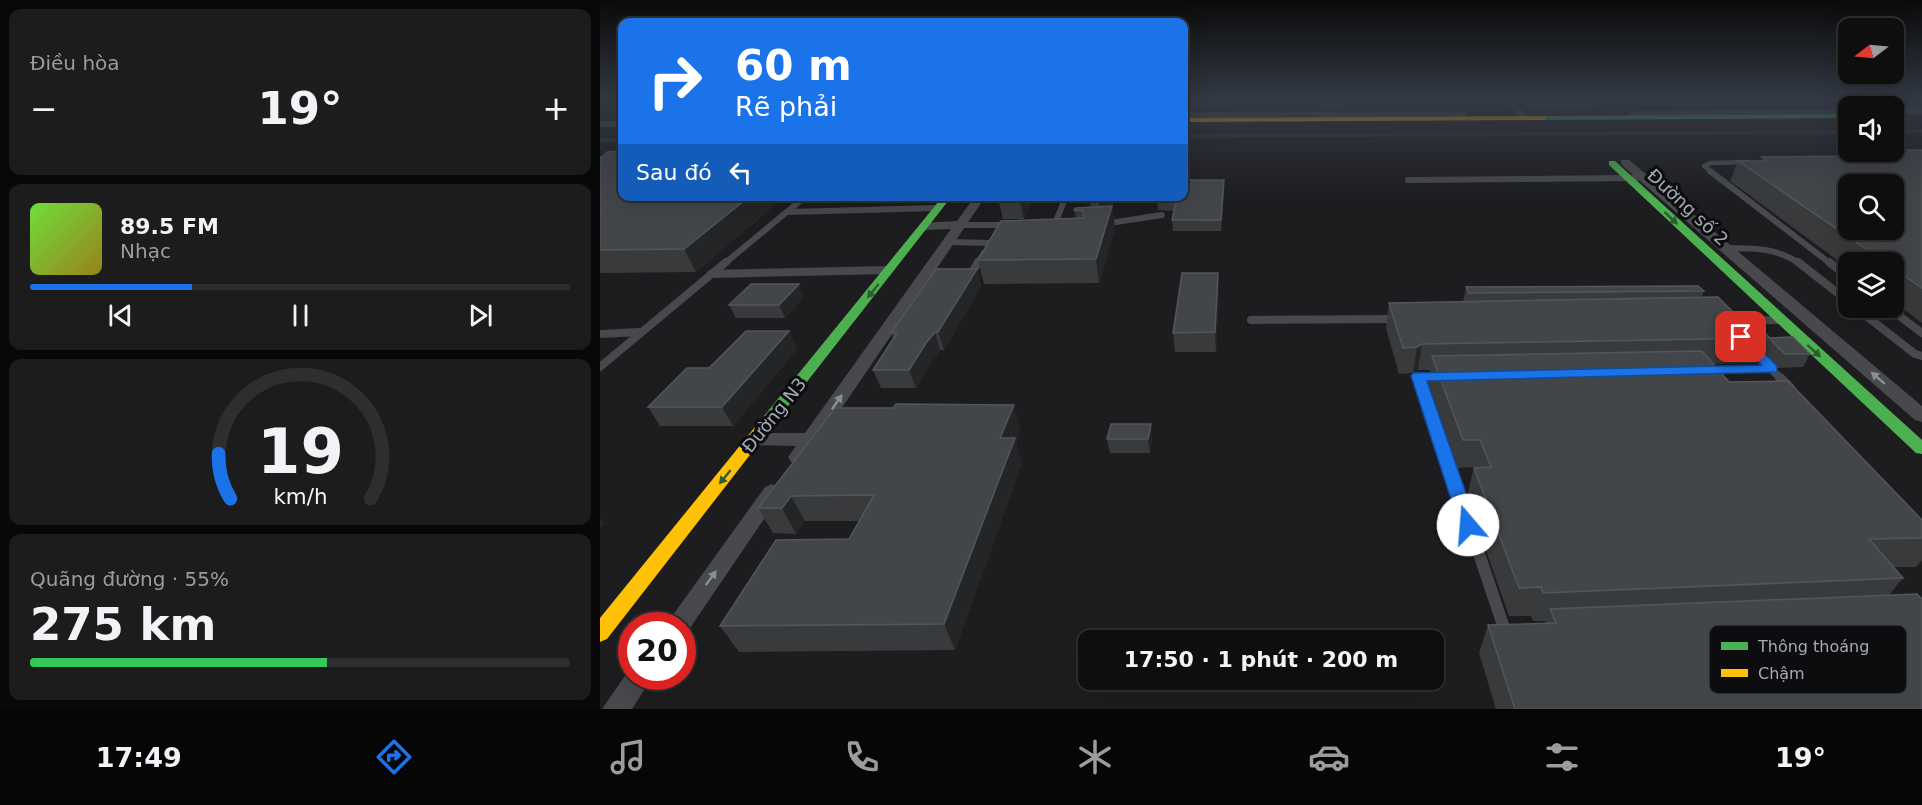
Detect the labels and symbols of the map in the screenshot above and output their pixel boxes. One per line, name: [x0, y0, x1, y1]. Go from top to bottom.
north arrow: [1838, 18, 1904, 84]
street label: Đường số 2: [1643, 164, 1733, 250]
one-way arrow: [1663, 211, 1678, 224]
one-way arrow: [867, 284, 879, 299]
pin: [1715, 311, 1766, 362]
one-way arrow: [1806, 344, 1821, 358]
one-way arrow: [1870, 371, 1886, 384]
street label: Đường N3: [738, 373, 810, 457]
one-way arrow: [831, 395, 843, 411]
one-way arrow: [719, 469, 731, 484]
position arrow: [1436, 493, 1500, 557]
one-way arrow: [705, 571, 717, 587]
speed limit sign: 20: [618, 612, 696, 690]
legend: [1709, 625, 1907, 694]
text: Thông thoáng: [1757, 637, 1869, 656]
text: Chậm: [1758, 664, 1805, 683]

